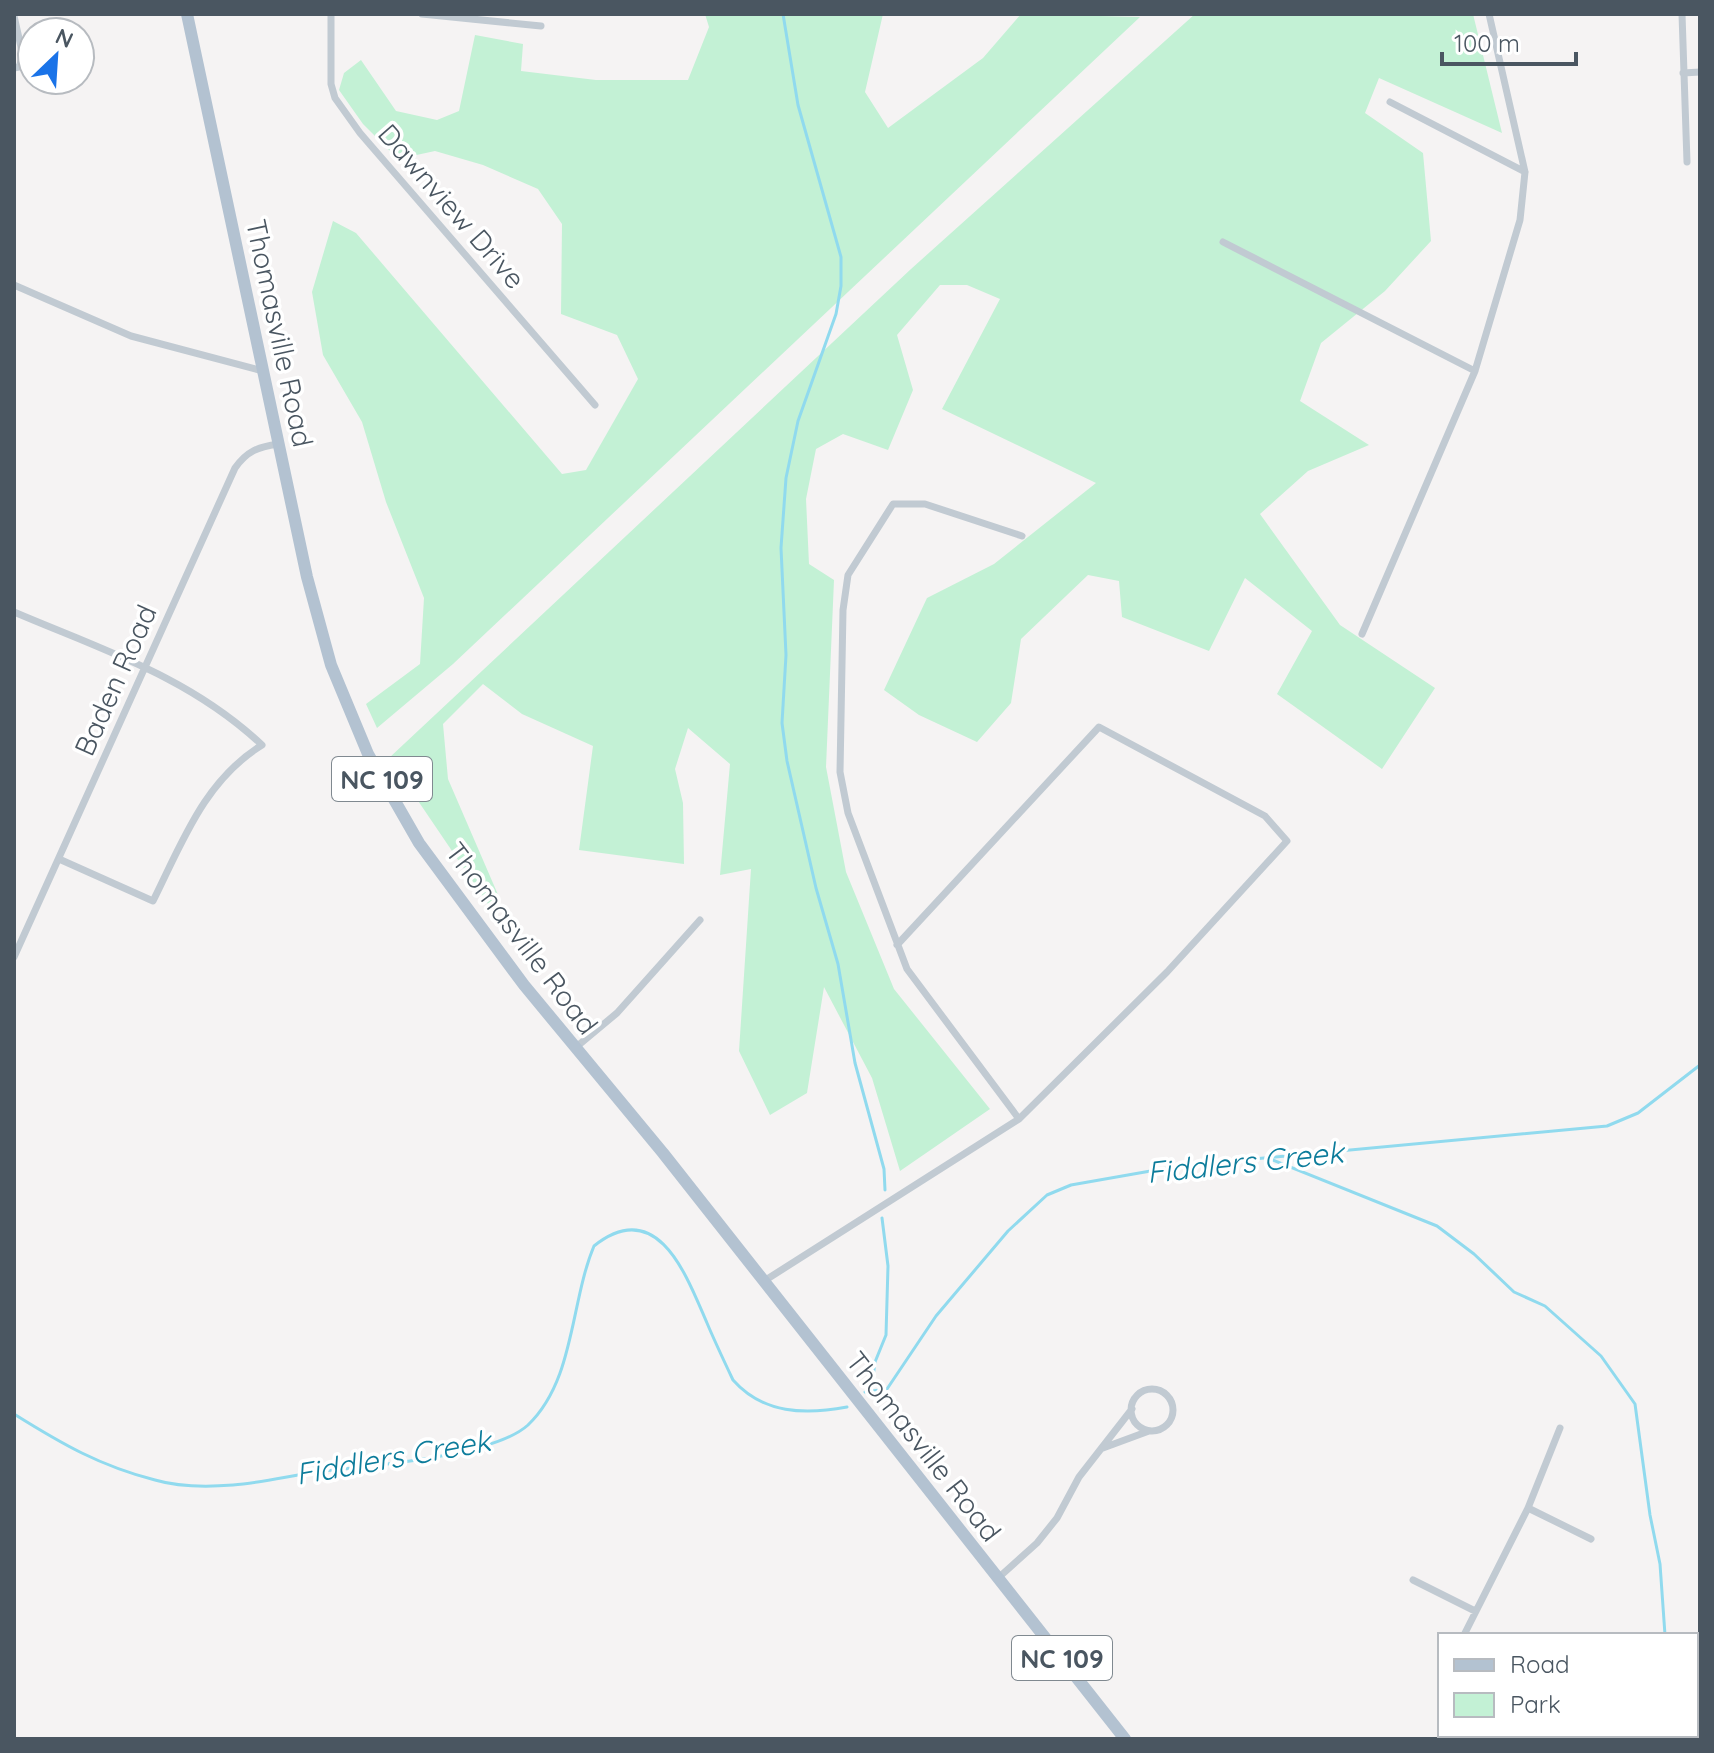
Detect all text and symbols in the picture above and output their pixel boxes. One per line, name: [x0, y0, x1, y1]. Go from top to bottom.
north arrow: [16, 16, 96, 96]
scale bar: [1442, 16, 1576, 66]
text: N: [51, 22, 78, 54]
text: 100 m: [1454, 28, 1520, 58]
street label: Dawnview Drive: [371, 116, 533, 296]
street label: Thomasville Road: [239, 216, 321, 450]
street label: Baden Road: [66, 599, 164, 761]
road number: NC 109: [332, 757, 432, 801]
street label: Thomasville Road: [438, 835, 606, 1041]
water label: Fiddlers Creek: [1145, 1132, 1348, 1191]
street label: Thomasville Road: [839, 1344, 1009, 1548]
water label: Fiddlers Creek: [292, 1421, 496, 1493]
legend: [1438, 1633, 1698, 1737]
road number: NC 109: [1012, 1636, 1112, 1680]
text: Road: [1510, 1649, 1570, 1679]
text: Park: [1510, 1689, 1561, 1719]

